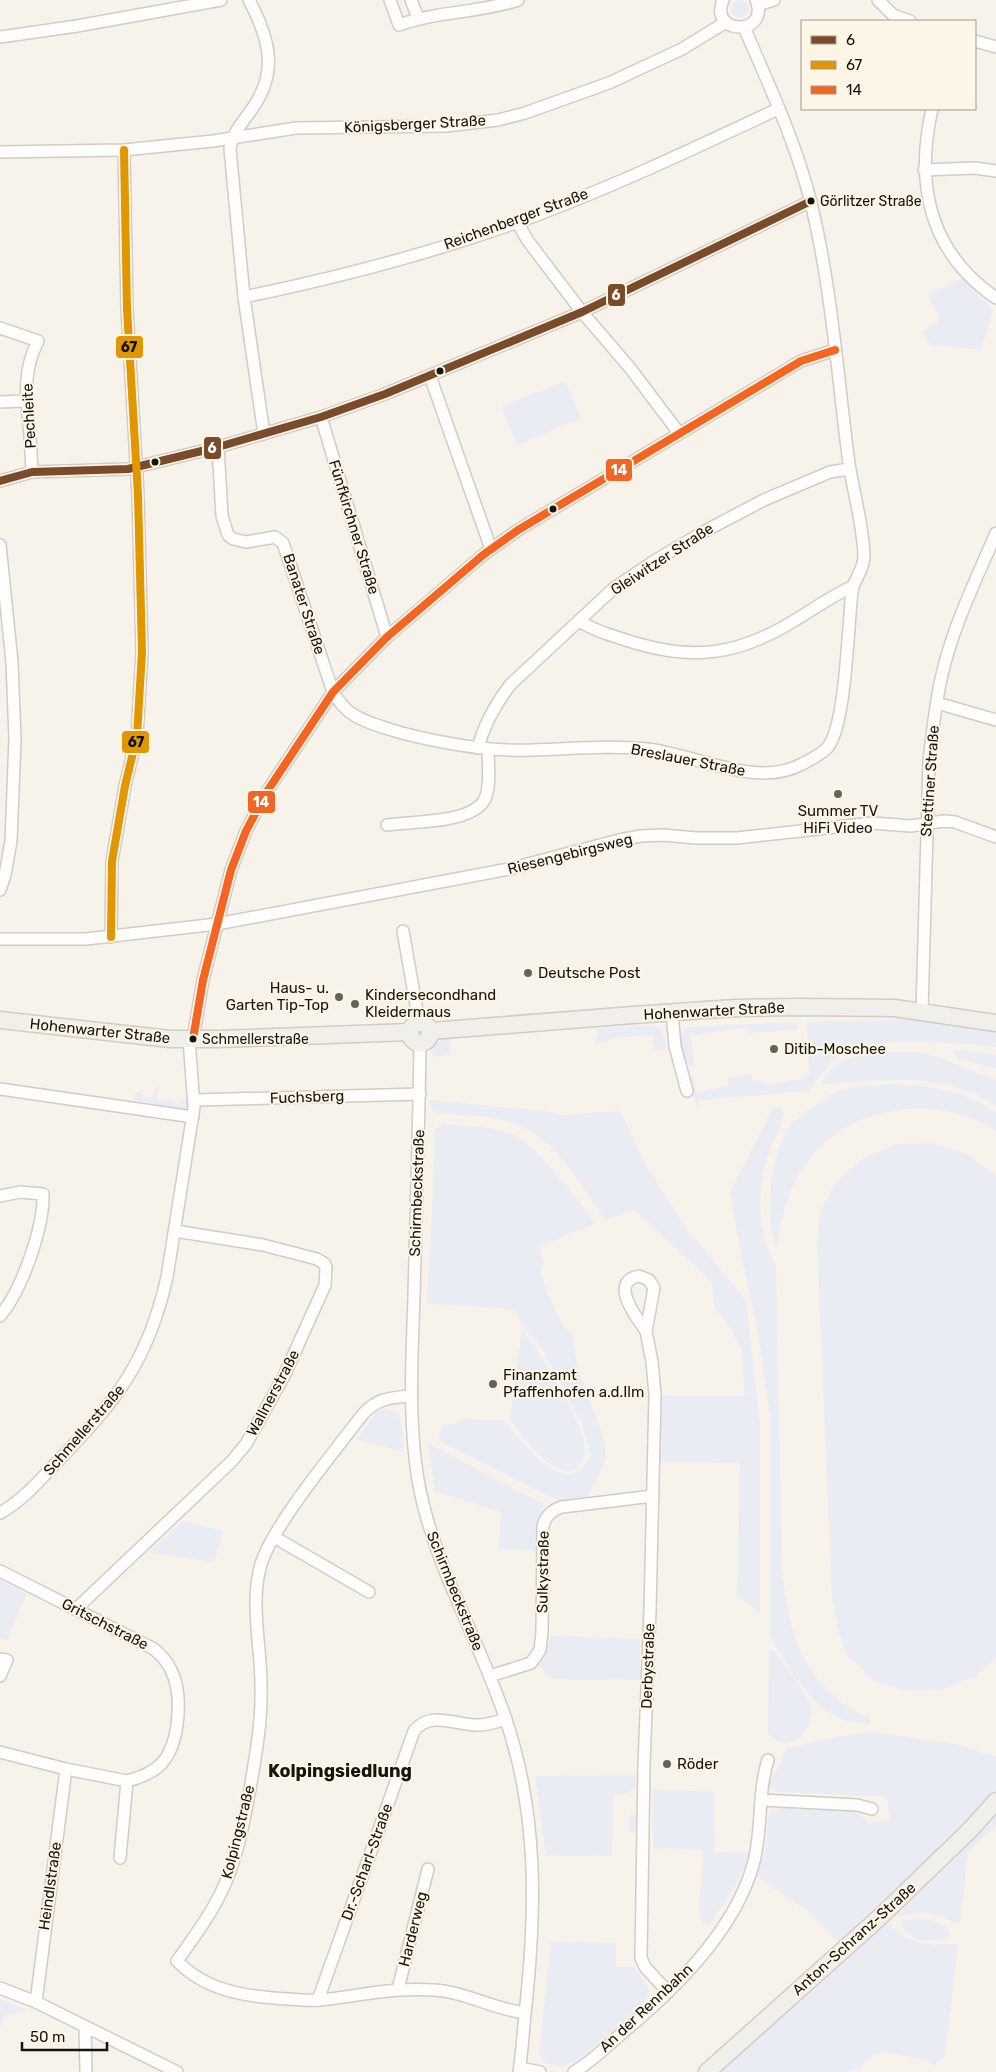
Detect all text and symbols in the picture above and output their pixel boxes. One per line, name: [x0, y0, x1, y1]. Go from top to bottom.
legend: [801, 20, 976, 110]
text: 6: [846, 31, 855, 49]
text: 67: [846, 56, 863, 74]
text: 14: [846, 81, 862, 99]
street label: Königsberger Straße: [344, 111, 486, 137]
street label: Reichenberger Straße: [441, 185, 591, 253]
place label: Görlitzer Straße: [820, 193, 922, 210]
marker: Görlitzer Straße: [806, 196, 816, 206]
line badge: 6: [607, 283, 626, 307]
text: 6: [611, 287, 621, 304]
line badge: 67: [115, 335, 144, 359]
text: 67: [121, 339, 137, 356]
unlabelled marker: [435, 366, 445, 376]
street label: Pechleite: [18, 383, 40, 449]
line badge: 6: [203, 436, 222, 460]
text: 6: [207, 440, 217, 457]
unlabelled marker: [150, 457, 160, 467]
street label: Fünfkirchner Straße: [325, 458, 383, 596]
line badge: 14: [605, 458, 633, 482]
text: 14: [611, 462, 628, 479]
unlabelled marker: [548, 504, 558, 514]
street label: Gleiwitzer Straße: [607, 519, 717, 599]
street label: Banater Straße: [279, 551, 329, 657]
street label: Stettiner Straße: [917, 725, 943, 837]
line badge: 67: [121, 730, 150, 754]
text: 67: [128, 734, 144, 751]
street label: Breslauer Straße: [629, 740, 747, 780]
marker: Summer TV HiFi Video: [832, 788, 844, 800]
line badge: 14: [247, 790, 276, 814]
text: 14: [253, 794, 270, 811]
place label: Summer TV HiFi Video: [798, 802, 878, 837]
street label: Riesengebirgsweg: [506, 830, 634, 878]
place label: Deutsche Post: [538, 964, 641, 982]
marker: Deutsche Post: [522, 967, 534, 979]
place label: Haus- u. Garten Tip-Top: [226, 979, 329, 1014]
place label: Kindersecondhand Kleidermaus: [365, 986, 496, 1021]
marker: Haus- u. Garten Tip-Top: [333, 991, 345, 1003]
marker: Kindersecondhand Kleidermaus: [349, 998, 361, 1010]
street label: Hohenwarter Straße: [643, 998, 785, 1024]
street label: Hohenwarter Straße: [29, 1015, 171, 1047]
place label: Schmellerstraße: [202, 1031, 309, 1048]
marker: Schmellerstraße: [188, 1034, 198, 1044]
place label: Ditib-Moschee: [784, 1040, 886, 1058]
marker: Ditib-Moschee: [768, 1043, 780, 1055]
street label: Fuchsberg: [269, 1087, 345, 1107]
street label: Schirmbeckstraße: [406, 1129, 428, 1257]
street label: Wallnerstraße: [243, 1347, 303, 1439]
place label: Finanzamt Pfaffenhofen a.d.Ilm: [503, 1366, 644, 1401]
marker: Finanzamt Pfaffenhofen a.d.Ilm: [487, 1378, 499, 1390]
street label: Schmellerstraße: [40, 1381, 128, 1479]
street label: Schirmbeckstraße: [423, 1529, 487, 1653]
street label: Sulkystraße: [533, 1531, 553, 1613]
street label: Gritschstraße: [59, 1594, 151, 1654]
street label: Derbystraße: [638, 1623, 658, 1709]
place label: Röder: [677, 1755, 719, 1773]
marker: Röder: [661, 1758, 673, 1770]
district label: Kolpingsiedlung: [268, 1760, 412, 1782]
street label: Kolpingstraße: [218, 1783, 258, 1881]
street label: Dr.-Scharl-Straße: [338, 1801, 396, 1923]
street label: Heindlstraße: [35, 1841, 65, 1931]
street label: Anton-Schranz-Straße: [789, 1879, 919, 1999]
street label: Harderweg: [395, 1890, 431, 1968]
street label: An der Rennbahn: [596, 1960, 696, 2056]
scale bar: [22, 2020, 108, 2052]
text: 50 m: [30, 2028, 65, 2046]

